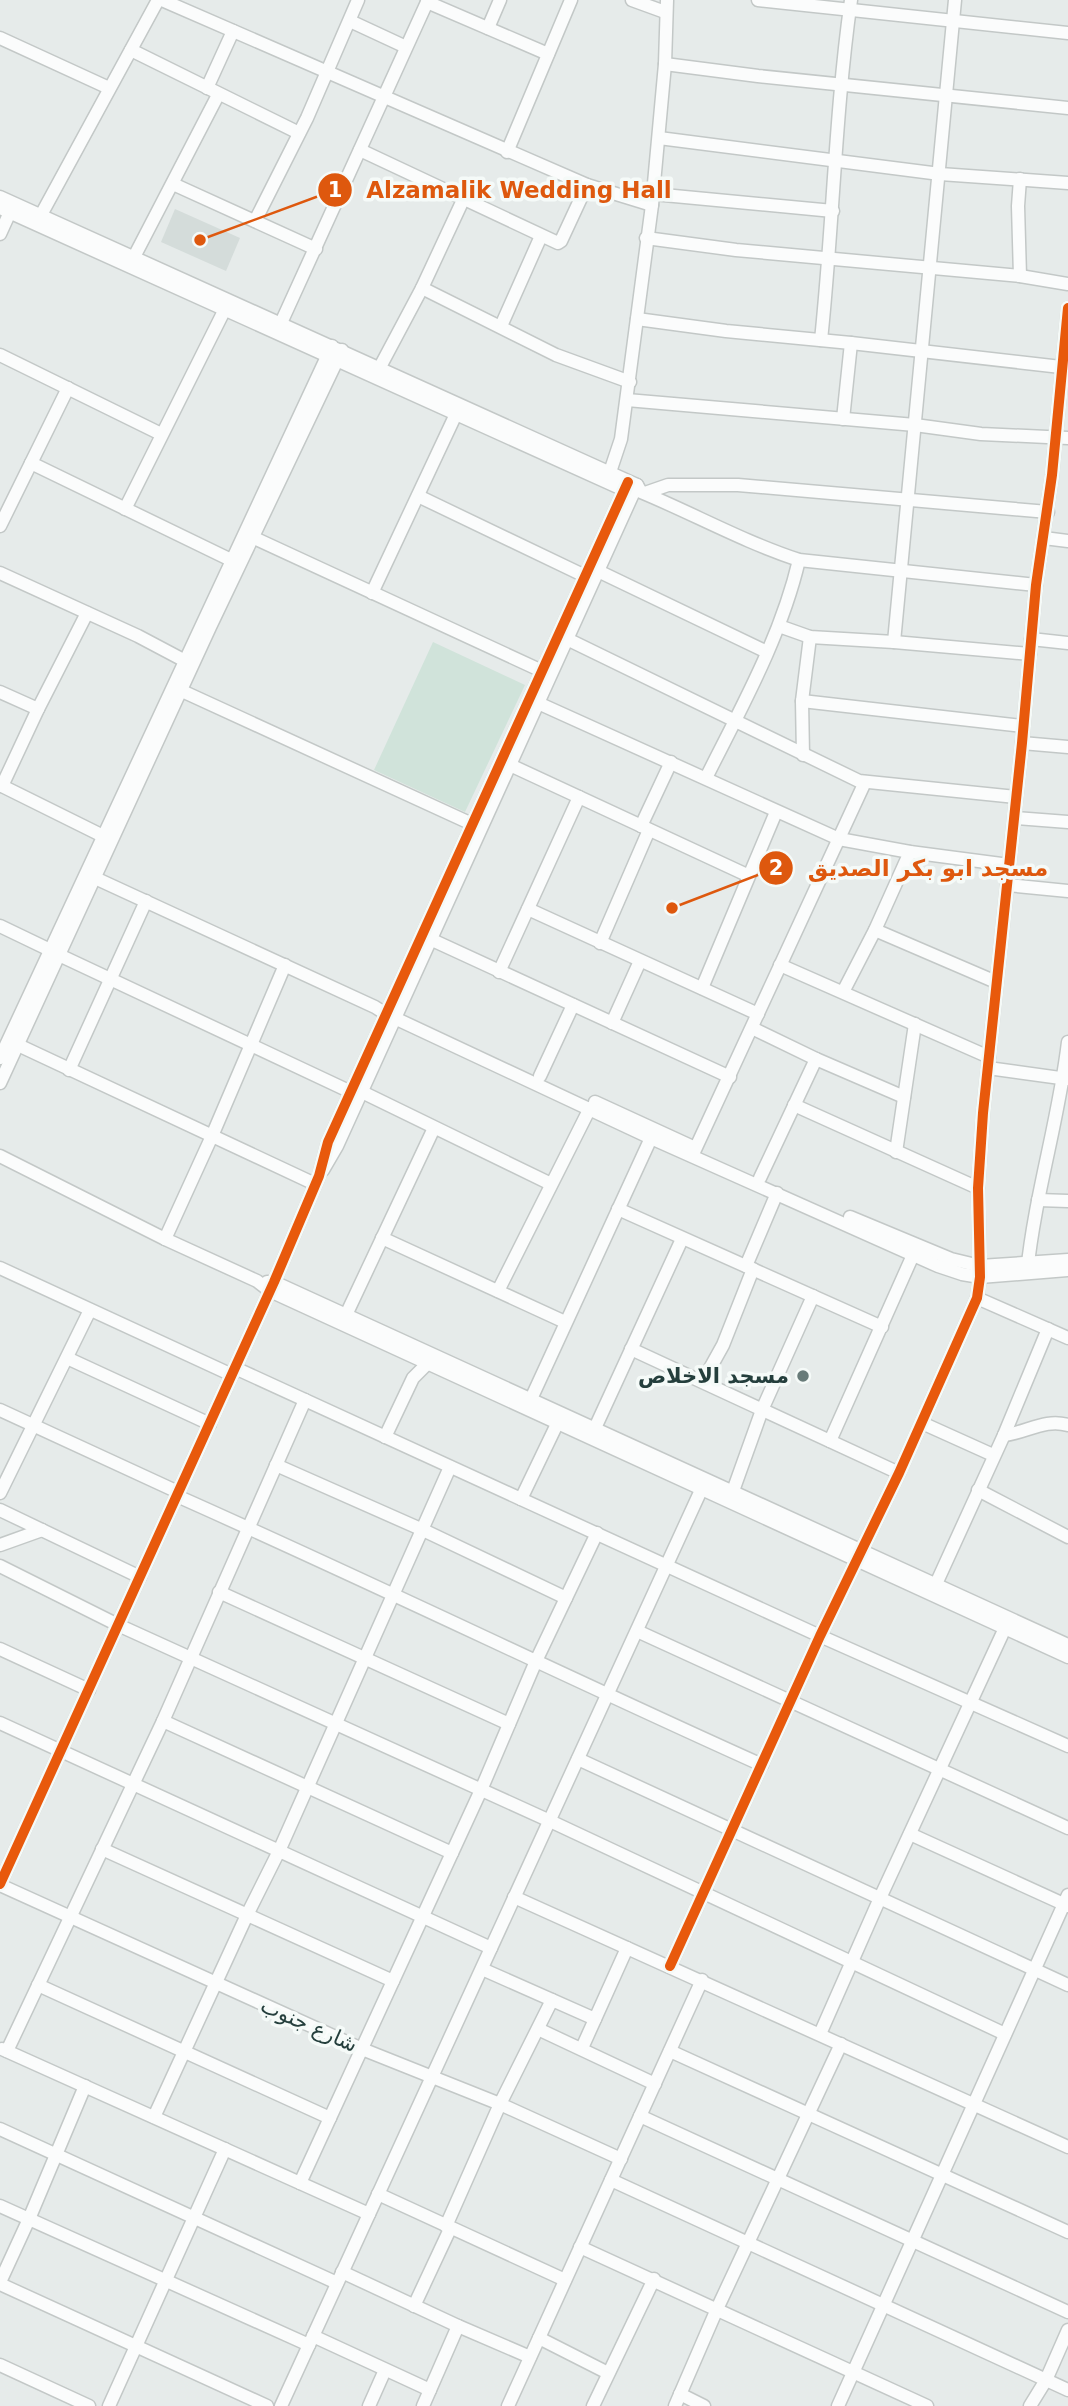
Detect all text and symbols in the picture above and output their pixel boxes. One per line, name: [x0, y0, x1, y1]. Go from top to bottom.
callout: Alzamalik Wedding Hall: [317, 168, 686, 212]
text: Alzamalik Wedding Hall: [366, 177, 672, 203]
text: 1: [328, 178, 342, 202]
callout: مسجد ابو بكر الصديق: [758, 846, 1062, 890]
text: مسجد ابو بكر الصديق: [808, 855, 1048, 882]
text: 2: [769, 856, 783, 880]
place label: مسجد الاخلاص: [638, 1364, 789, 1388]
marker: مسجد الاخلاص: [795, 1368, 811, 1384]
street label: شارع جنوب: [257, 1993, 361, 2057]

